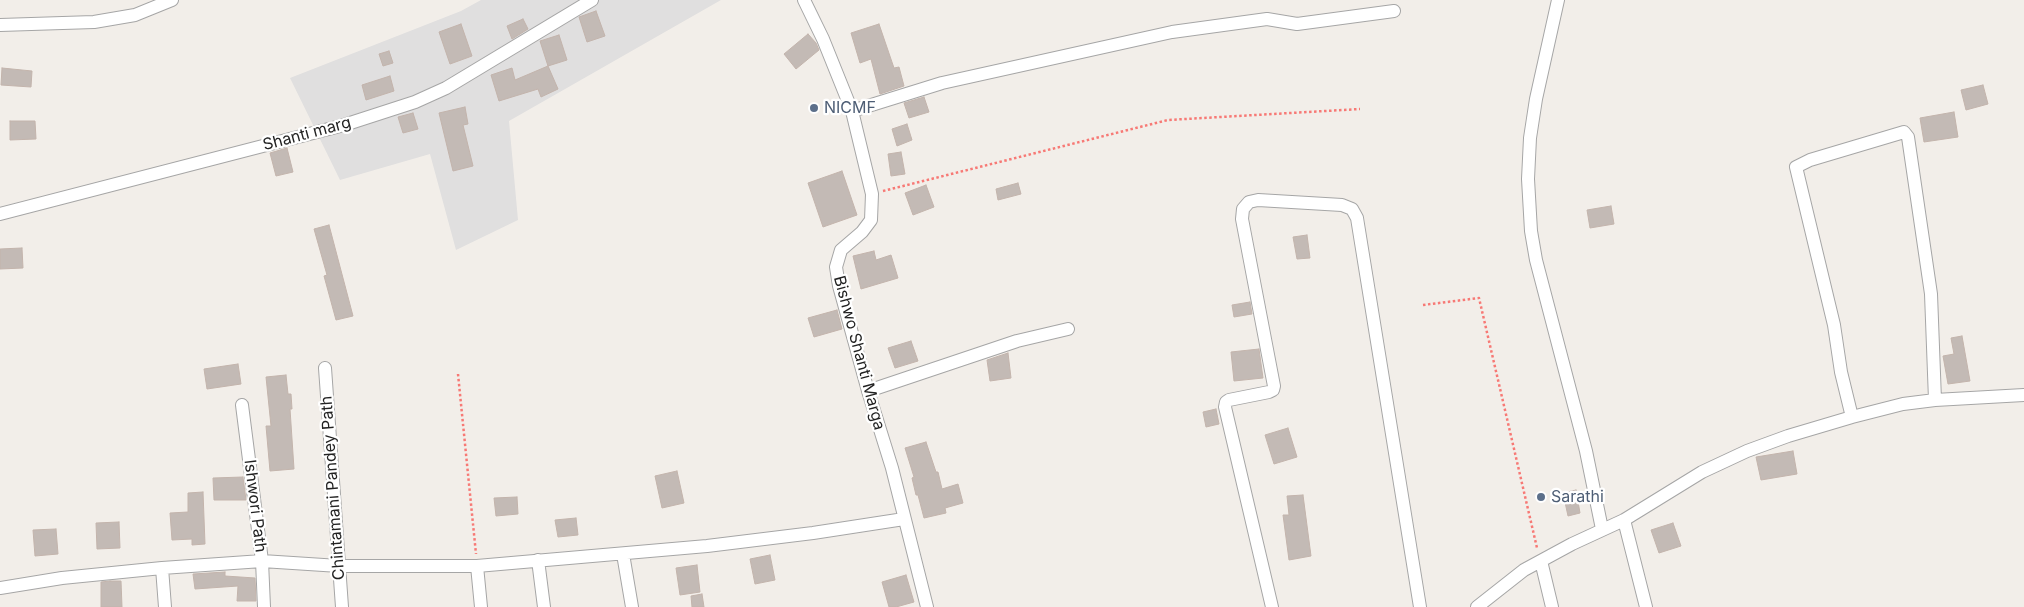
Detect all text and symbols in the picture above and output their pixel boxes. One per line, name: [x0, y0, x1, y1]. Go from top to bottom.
place label: NICMF: [824, 98, 876, 118]
marker: NICMF: [808, 102, 820, 114]
street label: Shanti marg: [261, 113, 353, 155]
street label: Bishwo Shanti Marga: [829, 274, 889, 432]
street label: Chintamani Pandey Path: [317, 395, 349, 581]
street label: Ishwori Path: [240, 459, 270, 553]
place label: Sarathi: [1551, 487, 1604, 507]
marker: Sarathi: [1535, 491, 1547, 503]

